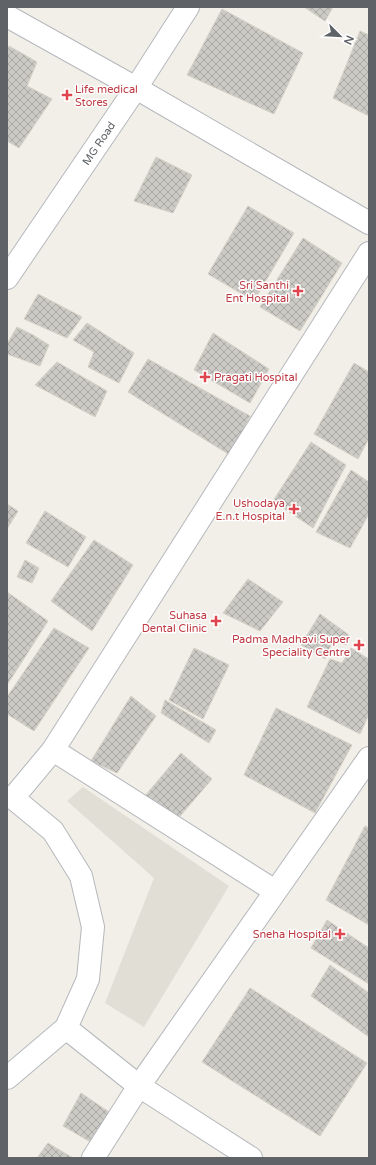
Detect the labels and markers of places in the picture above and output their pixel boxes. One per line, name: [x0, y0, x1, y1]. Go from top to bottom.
place label: Life medical Stores: [75, 83, 138, 109]
marker: Life medical Stores: [62, 90, 72, 100]
place label: Sri Santhi Ent Hospital: [226, 279, 289, 305]
marker: Sri Santhi Ent Hospital: [292, 285, 304, 297]
marker: Pragati Hospital: [199, 371, 211, 383]
place label: Pragati Hospital: [214, 371, 297, 384]
place label: Ushodaya E.n.t Hospital: [216, 497, 285, 523]
marker: Ushodaya E.n.t Hospital: [288, 503, 300, 515]
place label: Suhasa Dental Clinic: [142, 609, 207, 635]
marker: Suhasa Dental Clinic: [210, 615, 222, 627]
place label: Padma Madhavi Super Speciality Centre: [232, 633, 351, 659]
marker: Padma Madhavi Super Speciality Centre: [353, 639, 365, 651]
place label: Sneha Hospital: [253, 928, 331, 941]
marker: Sneha Hospital: [334, 928, 346, 940]

